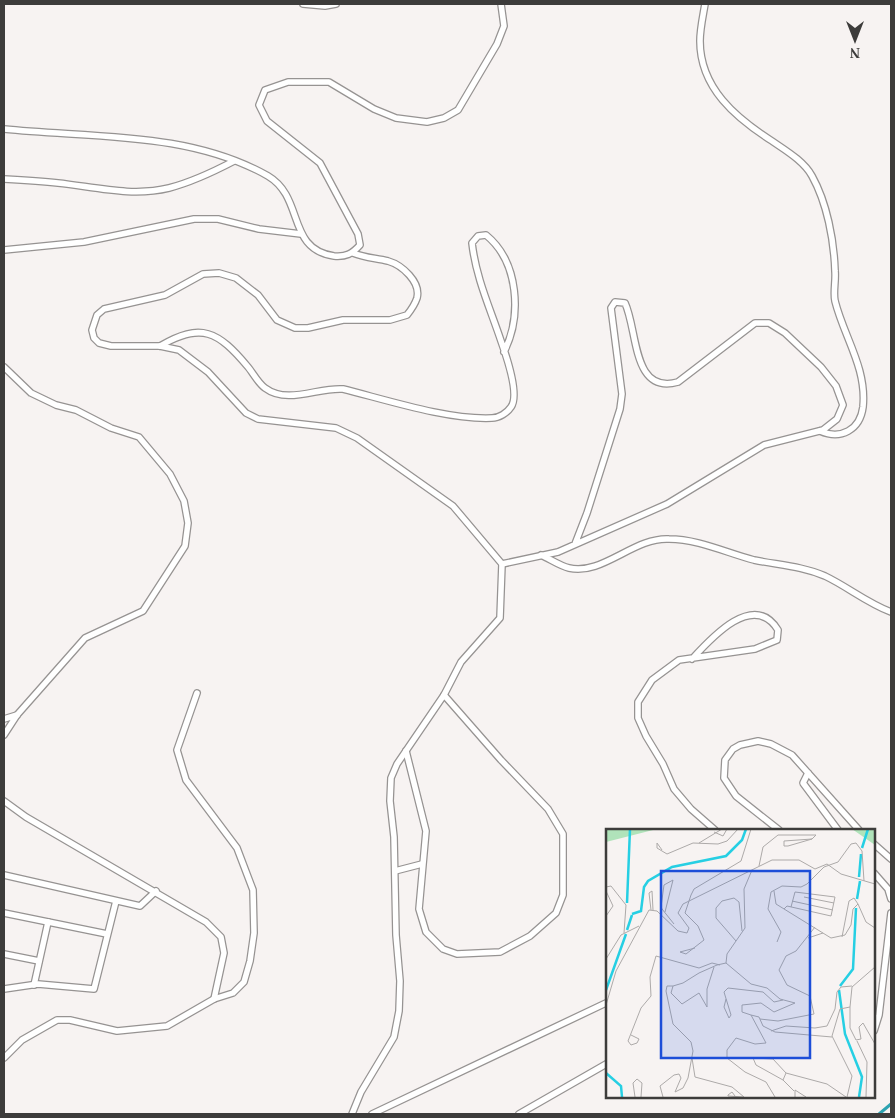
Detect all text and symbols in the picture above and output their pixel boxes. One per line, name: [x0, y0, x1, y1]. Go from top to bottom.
north arrow: [830, 15, 880, 65]
text: N: [850, 45, 860, 60]
inset map: [606, 829, 875, 1098]

